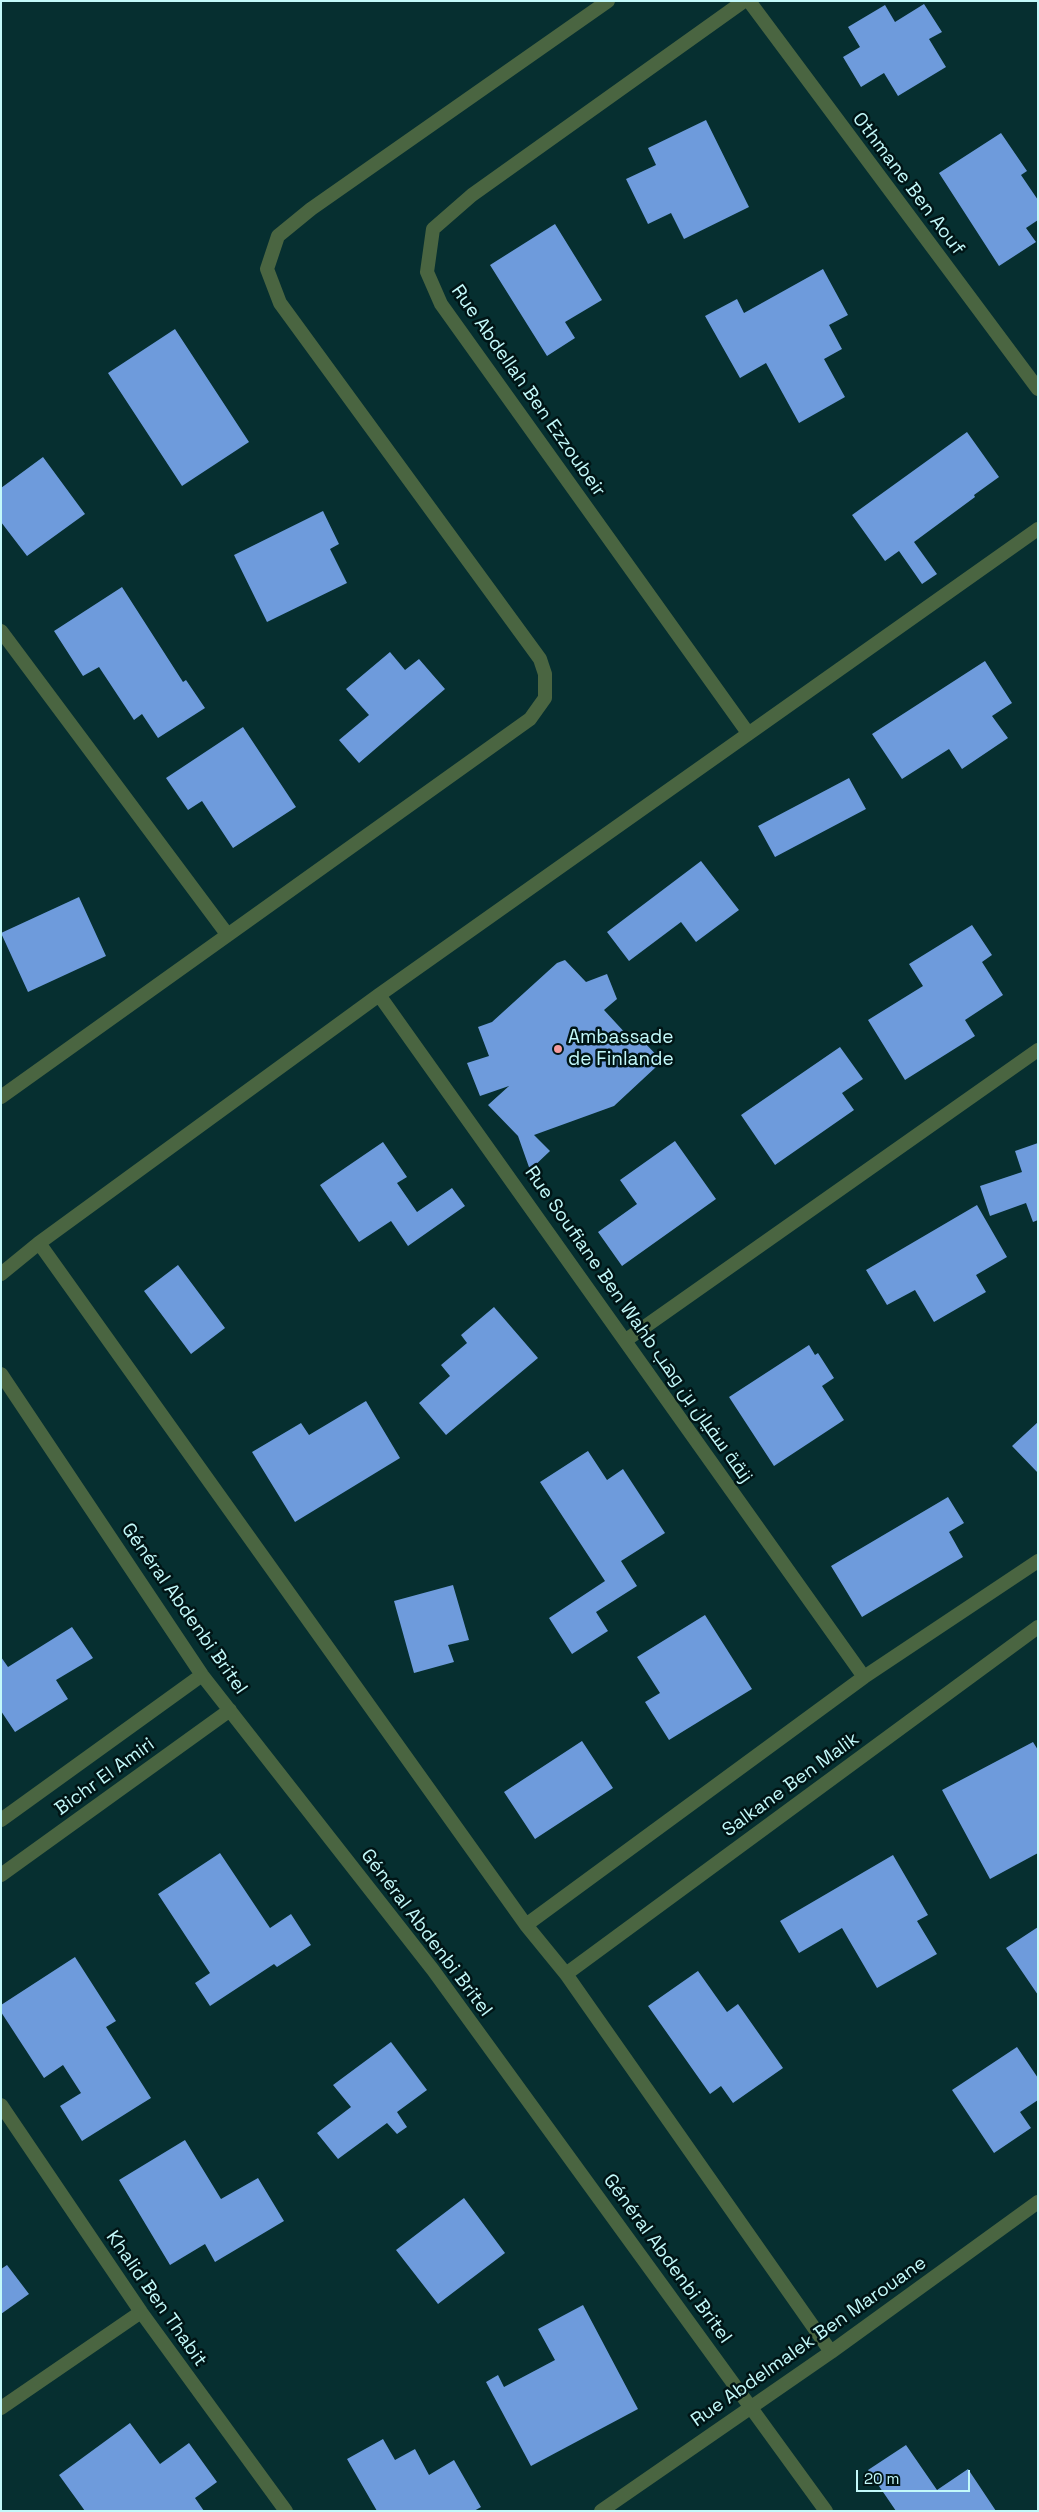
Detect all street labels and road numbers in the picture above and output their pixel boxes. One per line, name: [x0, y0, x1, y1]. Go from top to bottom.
street label: Othmane Ben Aouf: [847, 108, 969, 260]
street label: Rue Abdellah Ben Ezzoubeir: [446, 281, 610, 501]
street label: Rue Soufiane Ben Wahb زنقة سفيان بن وهب: [519, 1162, 757, 1488]
street label: Général Abdenbi Britel: [116, 1519, 252, 1699]
street label: Salkane Ben Malik: [718, 1728, 864, 1842]
street label: Bichr El Amiri: [51, 1733, 159, 1821]
street label: Général Abdenbi Britel: [356, 1845, 496, 2021]
street label: Général Abdenbi Britel: [598, 2170, 736, 2348]
street label: Khalid Ben Thabit: [101, 2227, 211, 2371]
street label: Rue Abdelmalek Ben Marouane: [687, 2252, 931, 2432]

